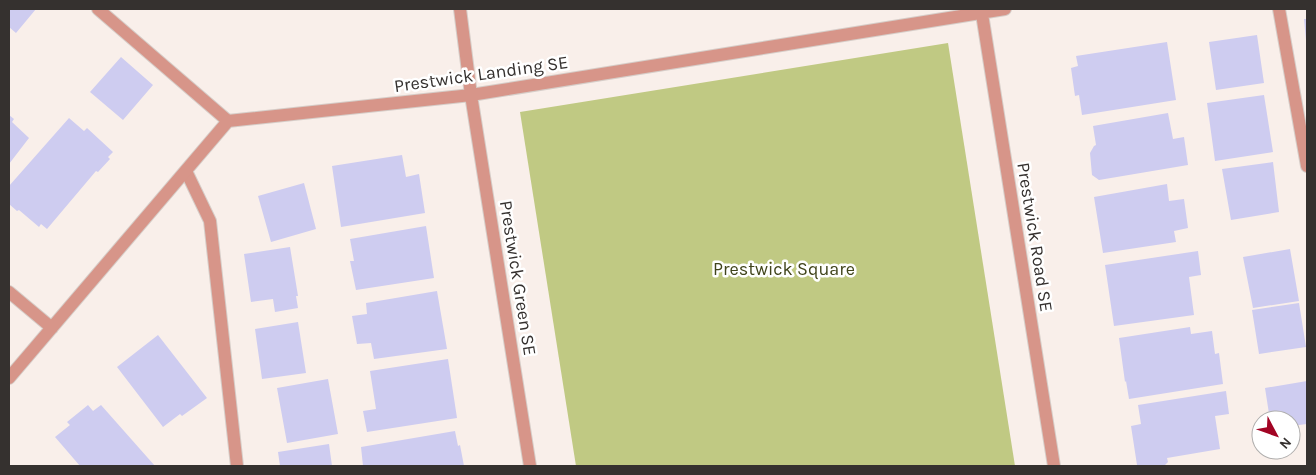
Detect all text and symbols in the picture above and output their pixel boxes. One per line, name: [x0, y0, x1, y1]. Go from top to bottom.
street label: Prestwick Landing SE: [393, 51, 569, 97]
street label: Prestwick Road SE: [1012, 161, 1058, 313]
street label: Prestwick Green SE: [495, 199, 541, 357]
park label: Prestwick Square: [713, 258, 855, 280]
north arrow: [1251, 410, 1301, 460]
text: N: [1276, 434, 1295, 453]

